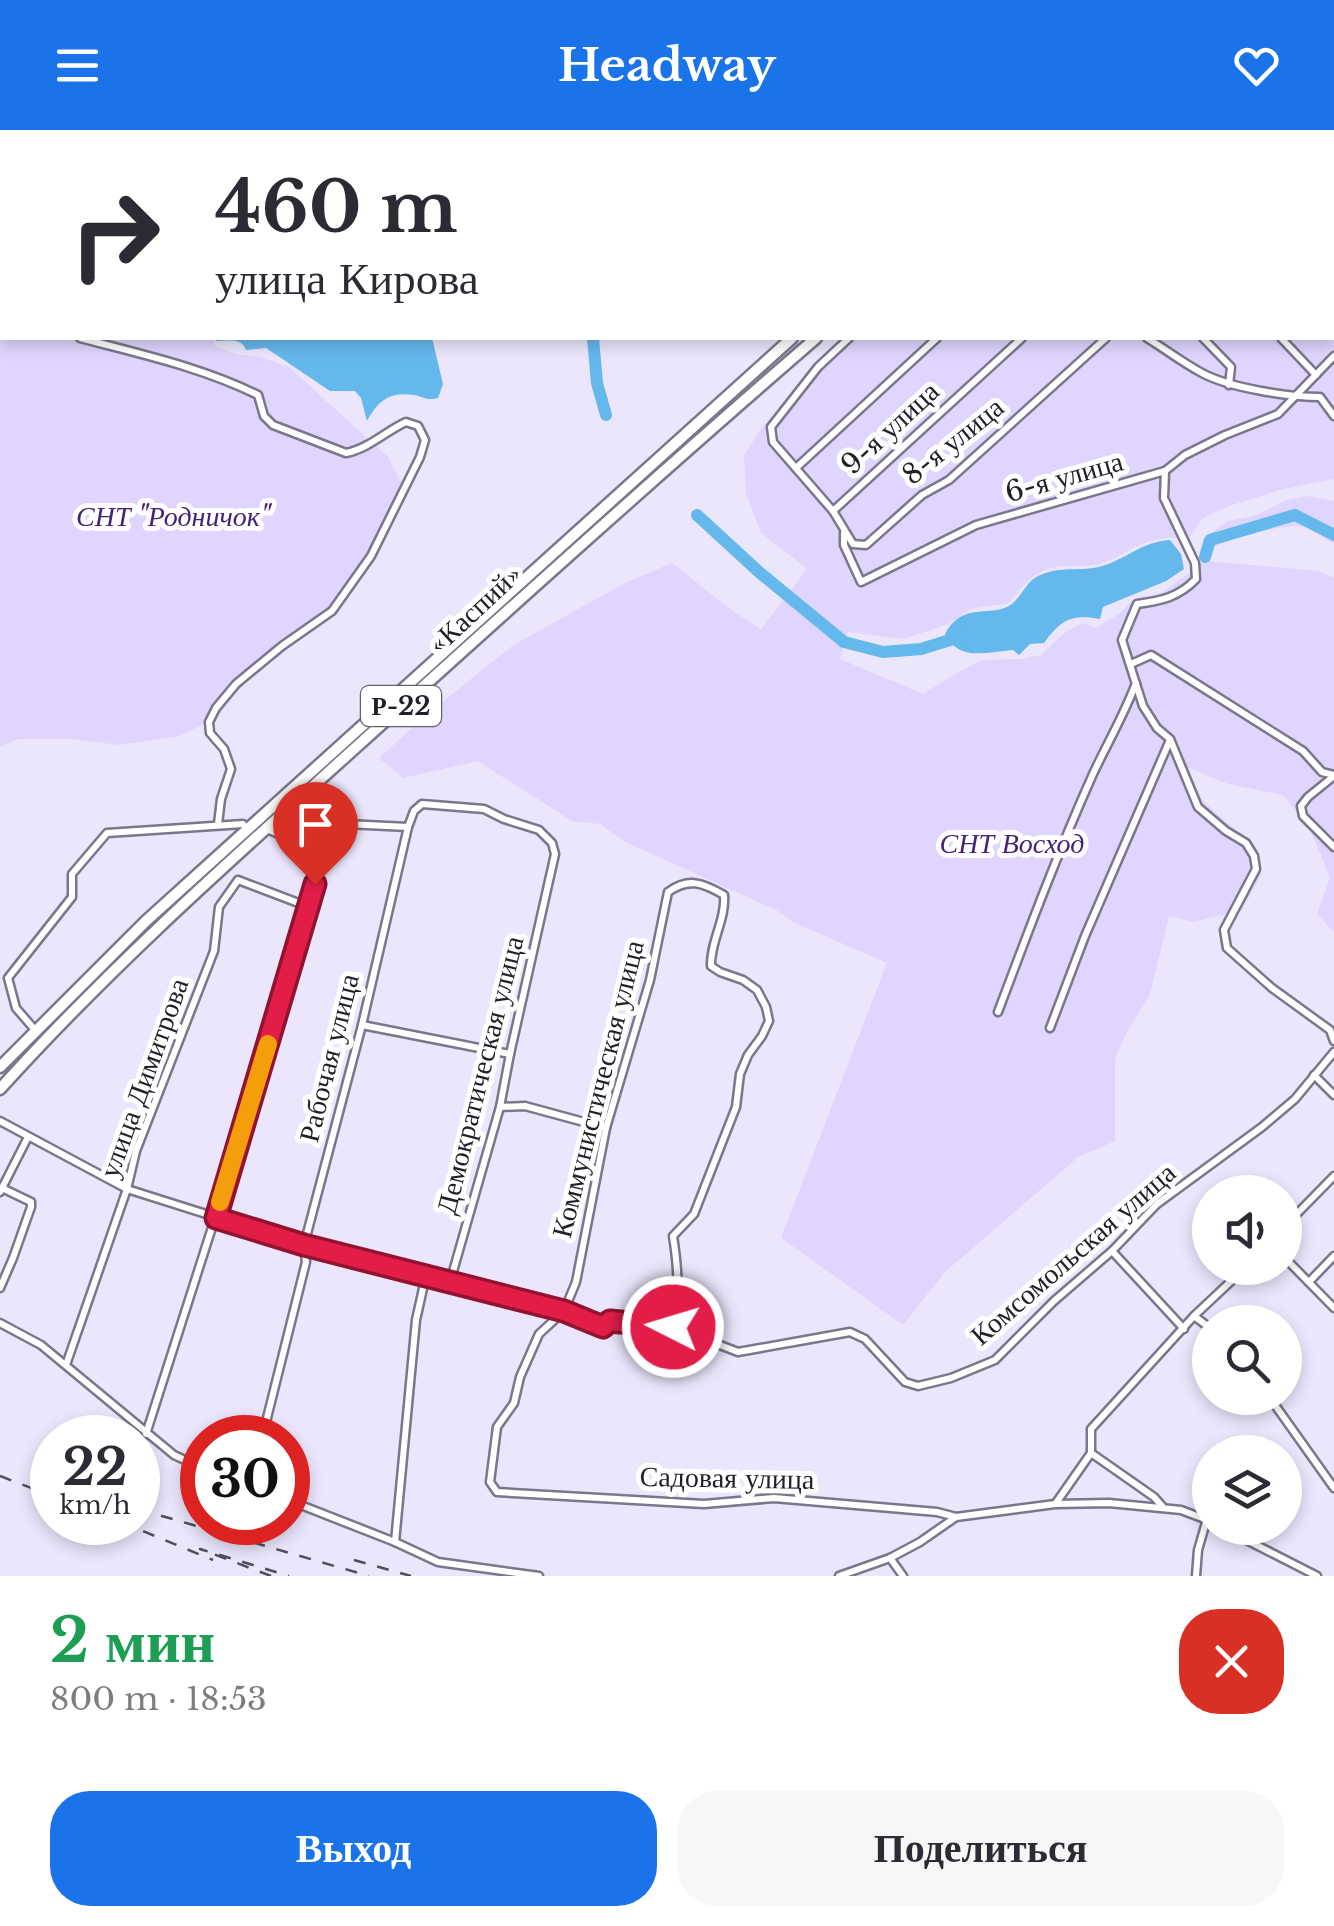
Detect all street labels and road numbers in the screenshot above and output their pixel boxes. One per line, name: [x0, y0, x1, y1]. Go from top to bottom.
street label: 9-я улица: [834, 374, 947, 482]
street label: 8-я улица: [895, 389, 1011, 492]
street label: 6-я улица: [1001, 443, 1128, 511]
street label: «Каспий»: [421, 557, 529, 661]
road number: Р-22: [361, 686, 441, 726]
street label: Демократическая улица: [428, 932, 532, 1218]
street label: Коммунистическая улица: [544, 936, 652, 1241]
street label: Рабочая улица: [291, 970, 367, 1146]
street label: улица Димитрова: [92, 973, 197, 1183]
street label: Комсомольская улица: [963, 1155, 1183, 1353]
street label: Садовая улица: [639, 1459, 815, 1497]

